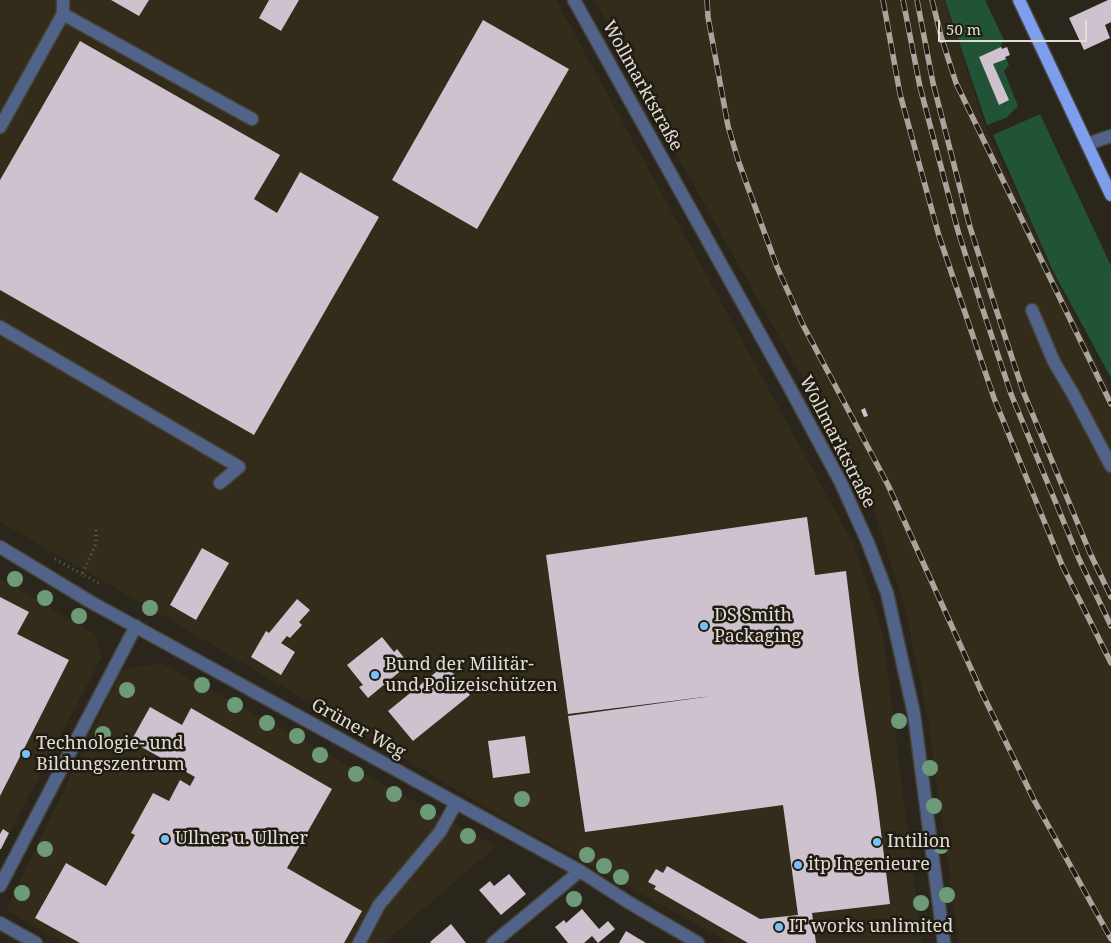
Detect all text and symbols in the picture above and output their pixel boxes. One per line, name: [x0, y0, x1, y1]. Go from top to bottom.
scale bar: [941, 10, 1090, 42]
street label: Wollmarktstraße: [597, 17, 687, 155]
text: 50 m: [946, 19, 981, 39]
street label: Wollmarktstraße: [794, 372, 880, 512]
place label: DS Smith Packaging: [714, 605, 801, 648]
marker: DS Smith Packaging: [698, 620, 710, 632]
place label: Bund der Militär- und Polizeischützen: [385, 654, 558, 696]
marker: Bund der Militär- und Polizeischützen: [369, 669, 381, 681]
street label: Grüner Weg: [307, 694, 409, 764]
place label: Technologie- und Bildungszentrum: [36, 733, 185, 776]
marker: Technologie- und Bildungszentrum: [20, 748, 32, 760]
place label: Ullner u. Ullner: [175, 828, 308, 850]
place label: Intilion: [887, 831, 951, 853]
marker: Ullner u. Ullner: [159, 833, 171, 845]
marker: Intilion: [871, 836, 883, 848]
place label: itp Ingenieure: [808, 854, 930, 876]
marker: itp Ingenieure: [792, 859, 804, 871]
place label: IT works unlimited: [789, 916, 953, 938]
marker: IT works unlimited: [773, 921, 785, 933]

